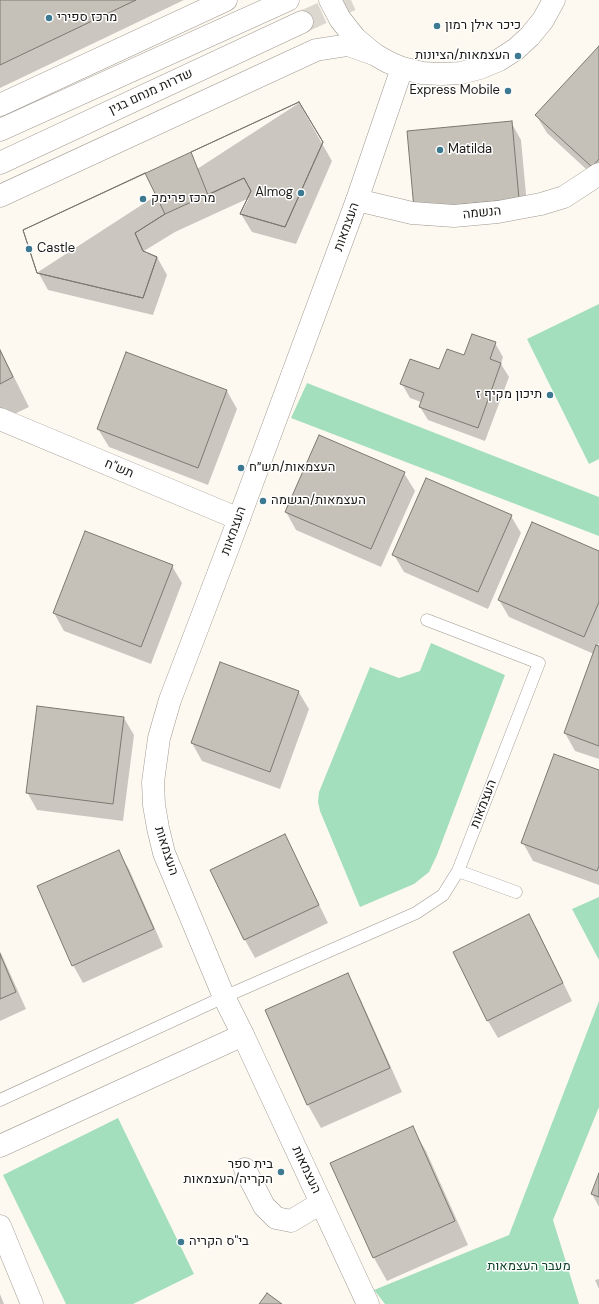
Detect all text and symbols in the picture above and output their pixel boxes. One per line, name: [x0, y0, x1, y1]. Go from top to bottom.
place label: מרכז ספירי: [57, 10, 117, 26]
marker: מרכז ספירי: [44, 13, 54, 23]
place label: כיכר אילן רמון: [445, 18, 521, 34]
marker: כיכר אילן רמון: [432, 21, 442, 31]
place label: העצמאות/הציונות: [415, 48, 510, 64]
marker: העצמאות/הציונות: [513, 51, 523, 61]
street label: שדרות מנחם בגין: [106, 66, 196, 118]
place label: Express Mobile: [409, 83, 500, 99]
marker: Express Mobile: [503, 86, 513, 96]
place label: Matilda: [448, 142, 492, 158]
marker: Matilda: [435, 145, 445, 155]
place label: Almog: [255, 185, 293, 201]
marker: Almog: [296, 188, 306, 198]
place label: מרכז פרימק: [151, 191, 215, 207]
marker: מרכז פרימק: [138, 194, 148, 204]
street label: העצמאות: [331, 200, 363, 254]
street label: הנשמה: [462, 203, 502, 223]
place label: Castle: [37, 241, 75, 257]
marker: Castle: [24, 244, 34, 254]
place label: תיכון מקיף ז: [476, 387, 542, 403]
marker: תיכון מקיף ז: [545, 390, 555, 400]
street label: תש"ח: [102, 456, 136, 482]
place label: העצמאות/תש״ח: [249, 460, 335, 476]
marker: העצמאות/תש״ח: [236, 463, 246, 473]
place label: העצמאות/הגשמה: [271, 493, 366, 509]
marker: העצמאות/הגשמה: [258, 496, 268, 506]
street label: העצמאות: [218, 504, 250, 558]
street label: העצמאות: [468, 777, 500, 831]
street label: העצמאות: [151, 824, 181, 878]
street label: העצמאות: [288, 1144, 324, 1196]
place label: בית ספר הקריה/העצמאות: [183, 1157, 273, 1188]
marker: בית ספר הקריה/העצמאות: [276, 1167, 286, 1177]
place label: בי"ס הקריה: [189, 1234, 249, 1250]
marker: בי"ס הקריה: [176, 1237, 186, 1247]
park label: מעבר העצמאות: [487, 1259, 571, 1275]

